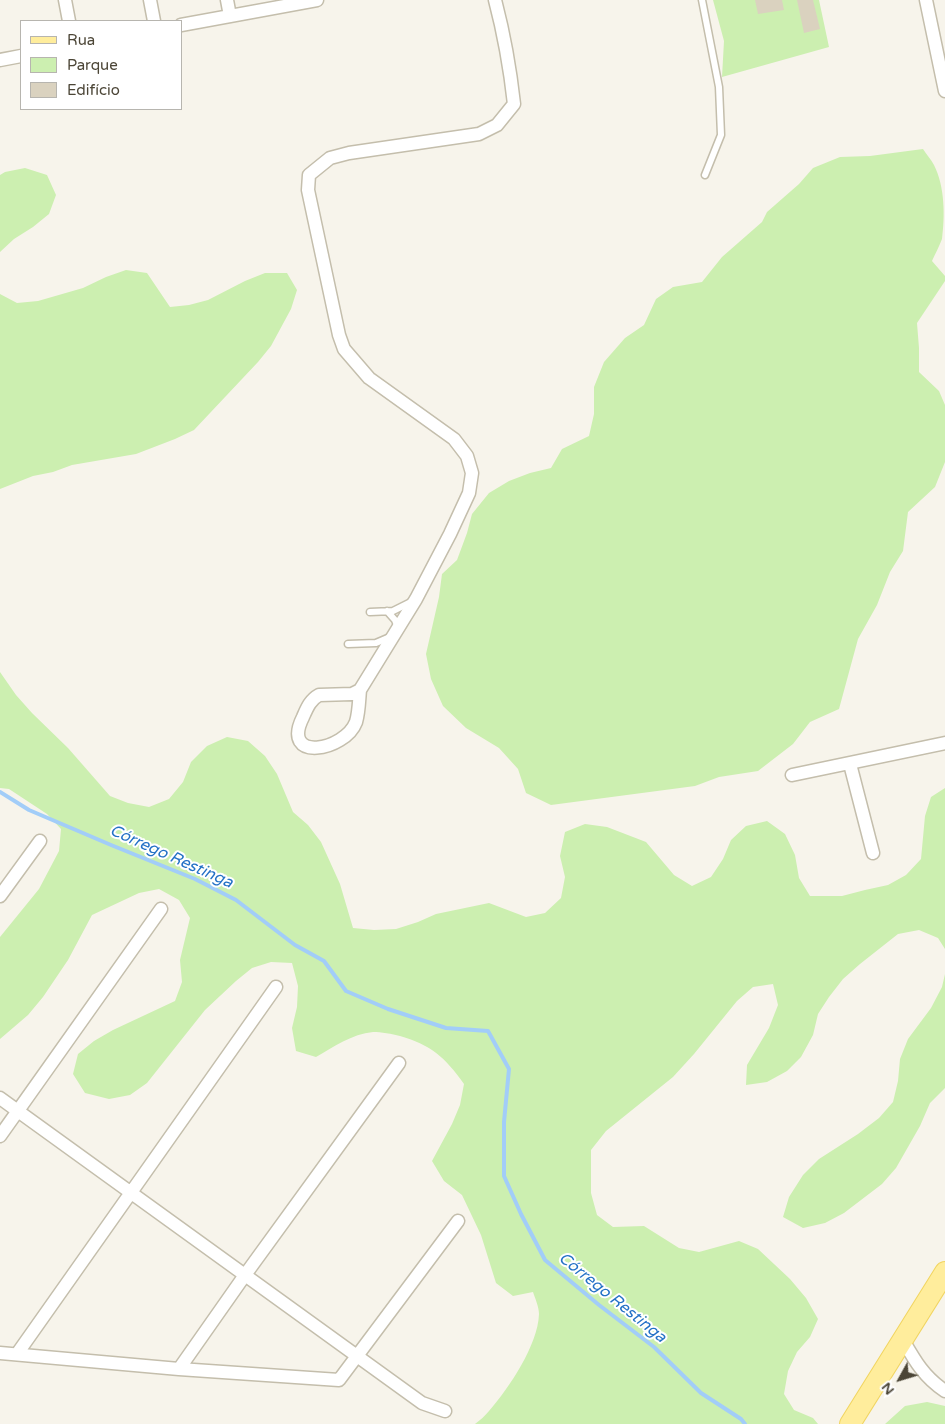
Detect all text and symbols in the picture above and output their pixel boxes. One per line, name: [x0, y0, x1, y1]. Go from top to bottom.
legend: [20, 20, 182, 110]
text: Rua: [67, 31, 95, 49]
text: Parque: [67, 56, 118, 74]
text: Edifício: [67, 81, 120, 99]
water label: Córrego Restinga: [107, 821, 235, 893]
water label: Córrego Restinga: [554, 1249, 670, 1347]
north arrow: [875, 1354, 925, 1404]
text: N: [878, 1379, 898, 1398]

